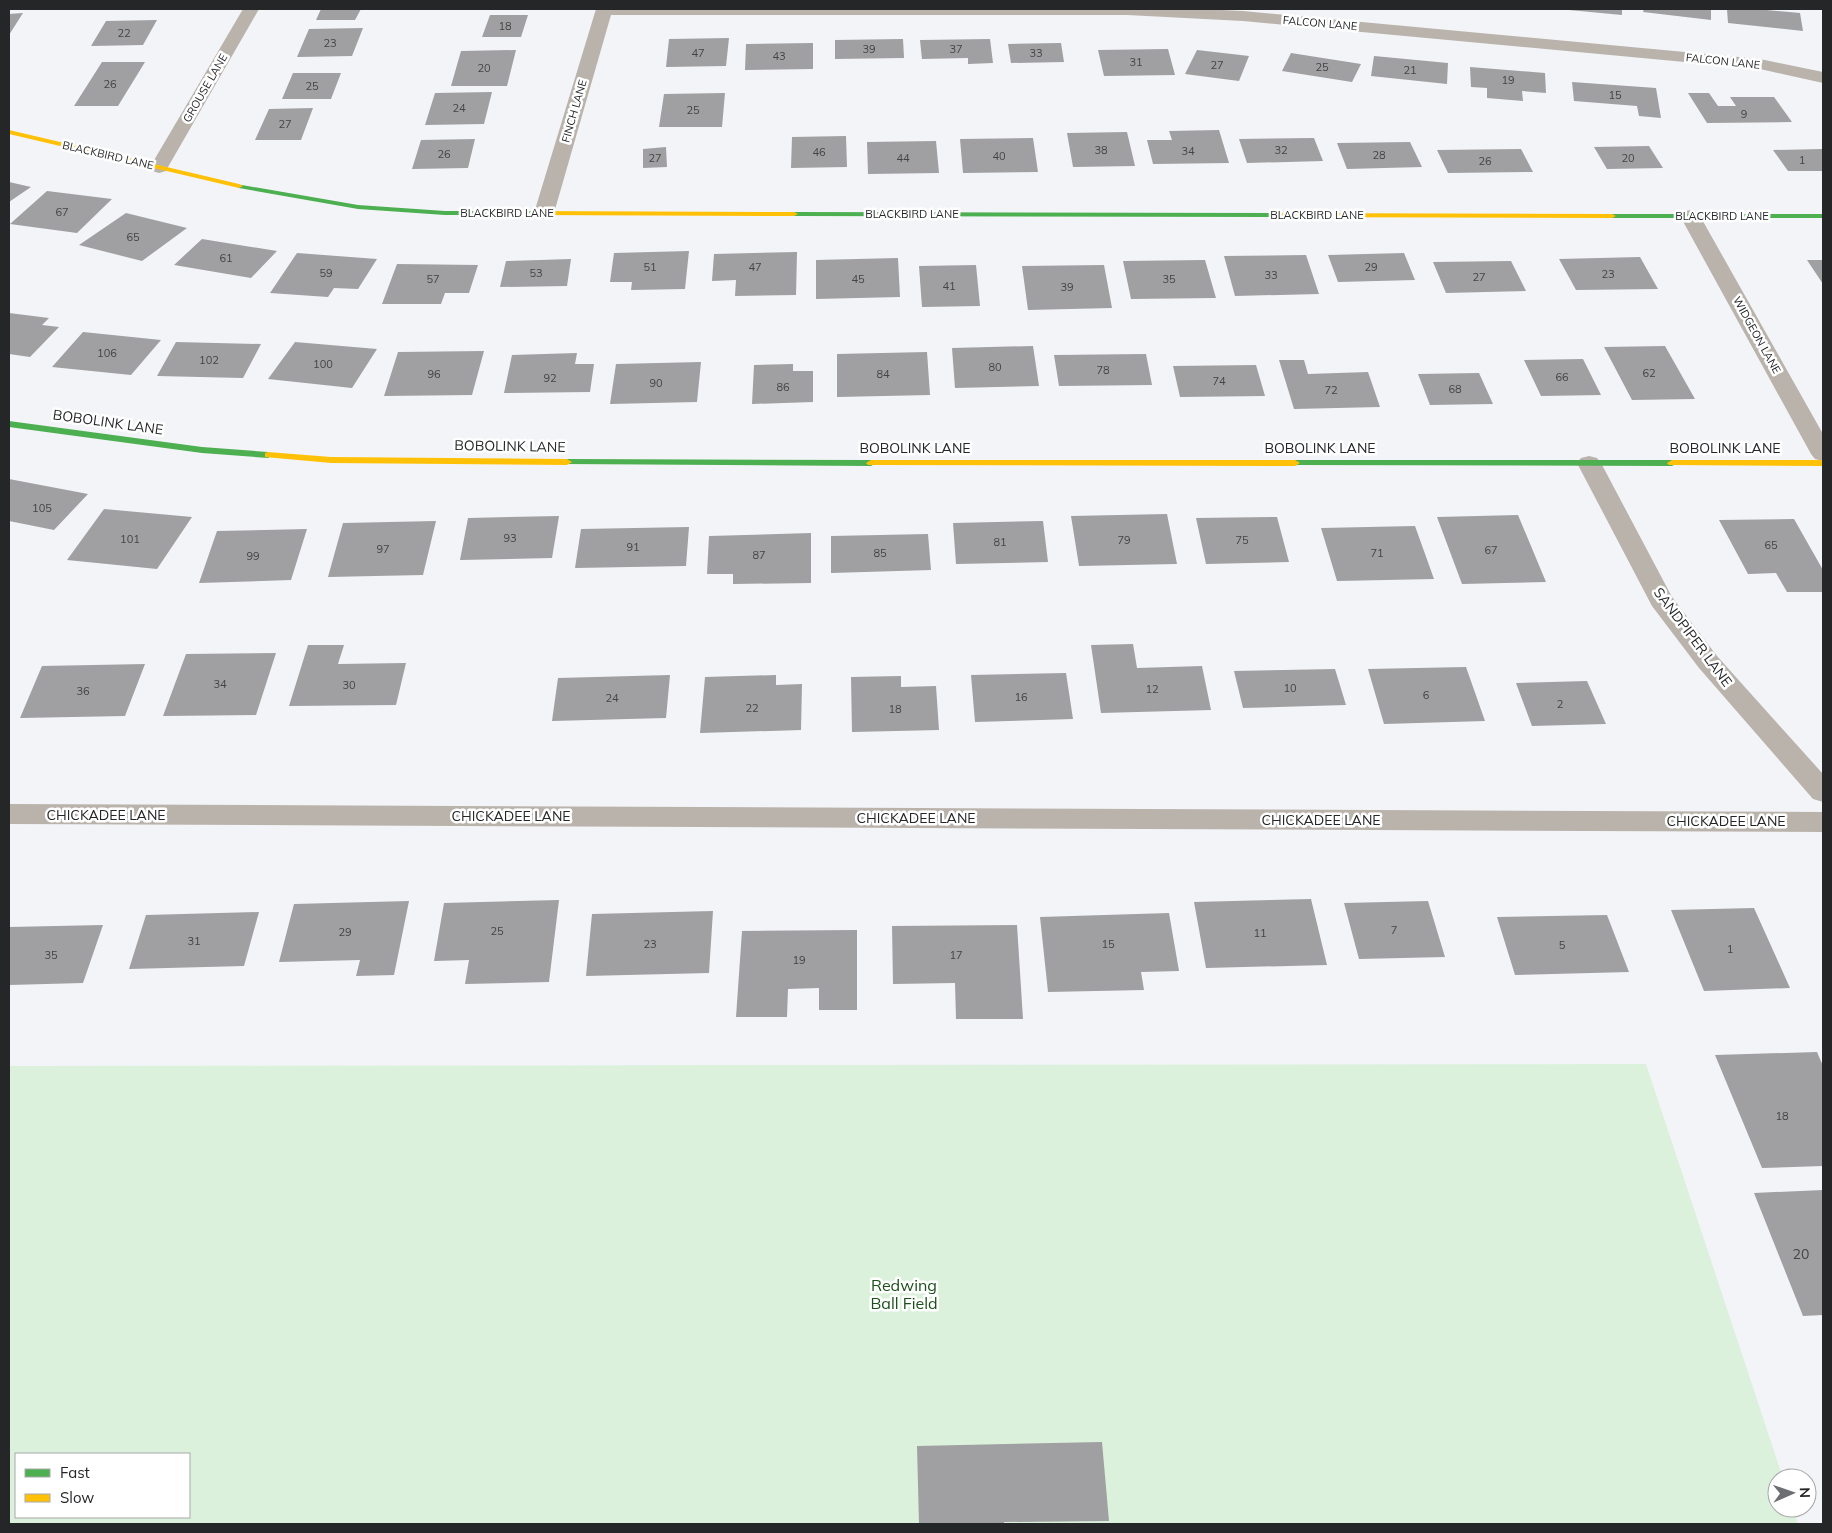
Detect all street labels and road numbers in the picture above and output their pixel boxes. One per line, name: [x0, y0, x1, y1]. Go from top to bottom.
street label: FALCON LANE: [1282, 13, 1358, 33]
street label: FALCON LANE: [1685, 50, 1761, 72]
street label: GROUSE LANE: [180, 51, 230, 125]
street label: FINCH LANE: [558, 78, 590, 144]
street label: BLACKBIRD LANE: [61, 138, 155, 172]
street label: BLACKBIRD LANE: [460, 206, 554, 220]
street label: BLACKBIRD LANE: [865, 207, 959, 221]
street label: BLACKBIRD LANE: [1270, 208, 1364, 222]
street label: BLACKBIRD LANE: [1675, 209, 1769, 223]
street label: WIDGEON LANE: [1730, 294, 1784, 376]
street label: BOBOLINK LANE: [52, 405, 164, 439]
street label: BOBOLINK LANE: [454, 436, 566, 456]
street label: BOBOLINK LANE: [859, 439, 971, 457]
street label: BOBOLINK LANE: [1264, 439, 1376, 457]
street label: BOBOLINK LANE: [1669, 439, 1781, 457]
street label: SANDPIPER LANE: [1650, 584, 1736, 690]
street label: CHICKADEE LANE: [46, 806, 166, 824]
street label: CHICKADEE LANE: [451, 807, 571, 825]
street label: CHICKADEE LANE: [856, 809, 976, 827]
street label: CHICKADEE LANE: [1261, 811, 1381, 829]
street label: CHICKADEE LANE: [1666, 812, 1786, 830]

